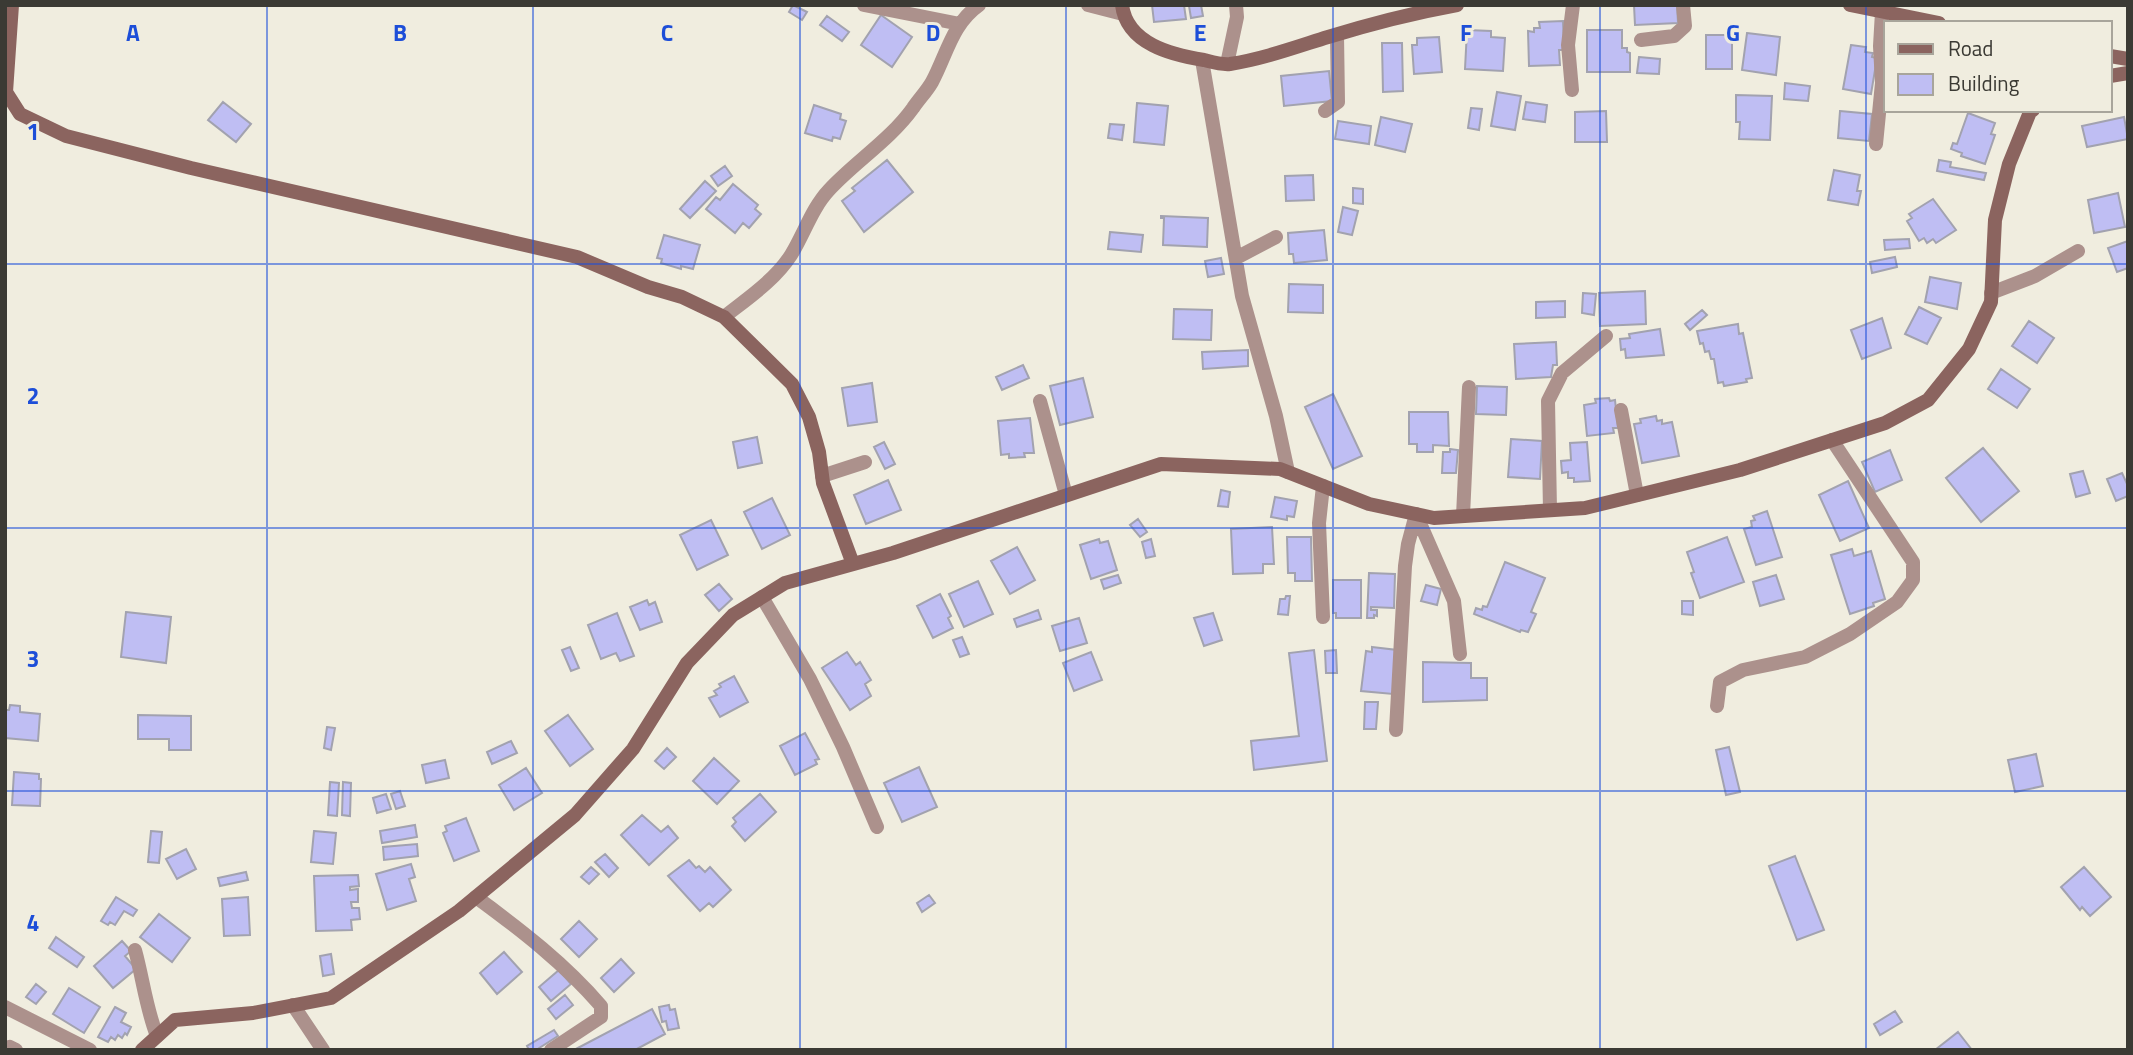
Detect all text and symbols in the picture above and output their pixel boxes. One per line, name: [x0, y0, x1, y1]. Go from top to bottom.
text: A: [126, 15, 140, 50]
text: B: [393, 15, 407, 50]
text: C: [661, 15, 673, 50]
text: D: [926, 15, 940, 50]
text: E: [1194, 15, 1206, 50]
text: F: [1460, 15, 1472, 50]
text: G: [1726, 15, 1740, 50]
legend: [1884, 21, 2112, 112]
text: Road: [1948, 32, 1993, 64]
text: Building: [1948, 67, 2020, 99]
text: 1: [27, 114, 39, 149]
text: 2: [27, 378, 39, 413]
text: 3: [27, 641, 39, 676]
text: 4: [27, 905, 39, 940]

